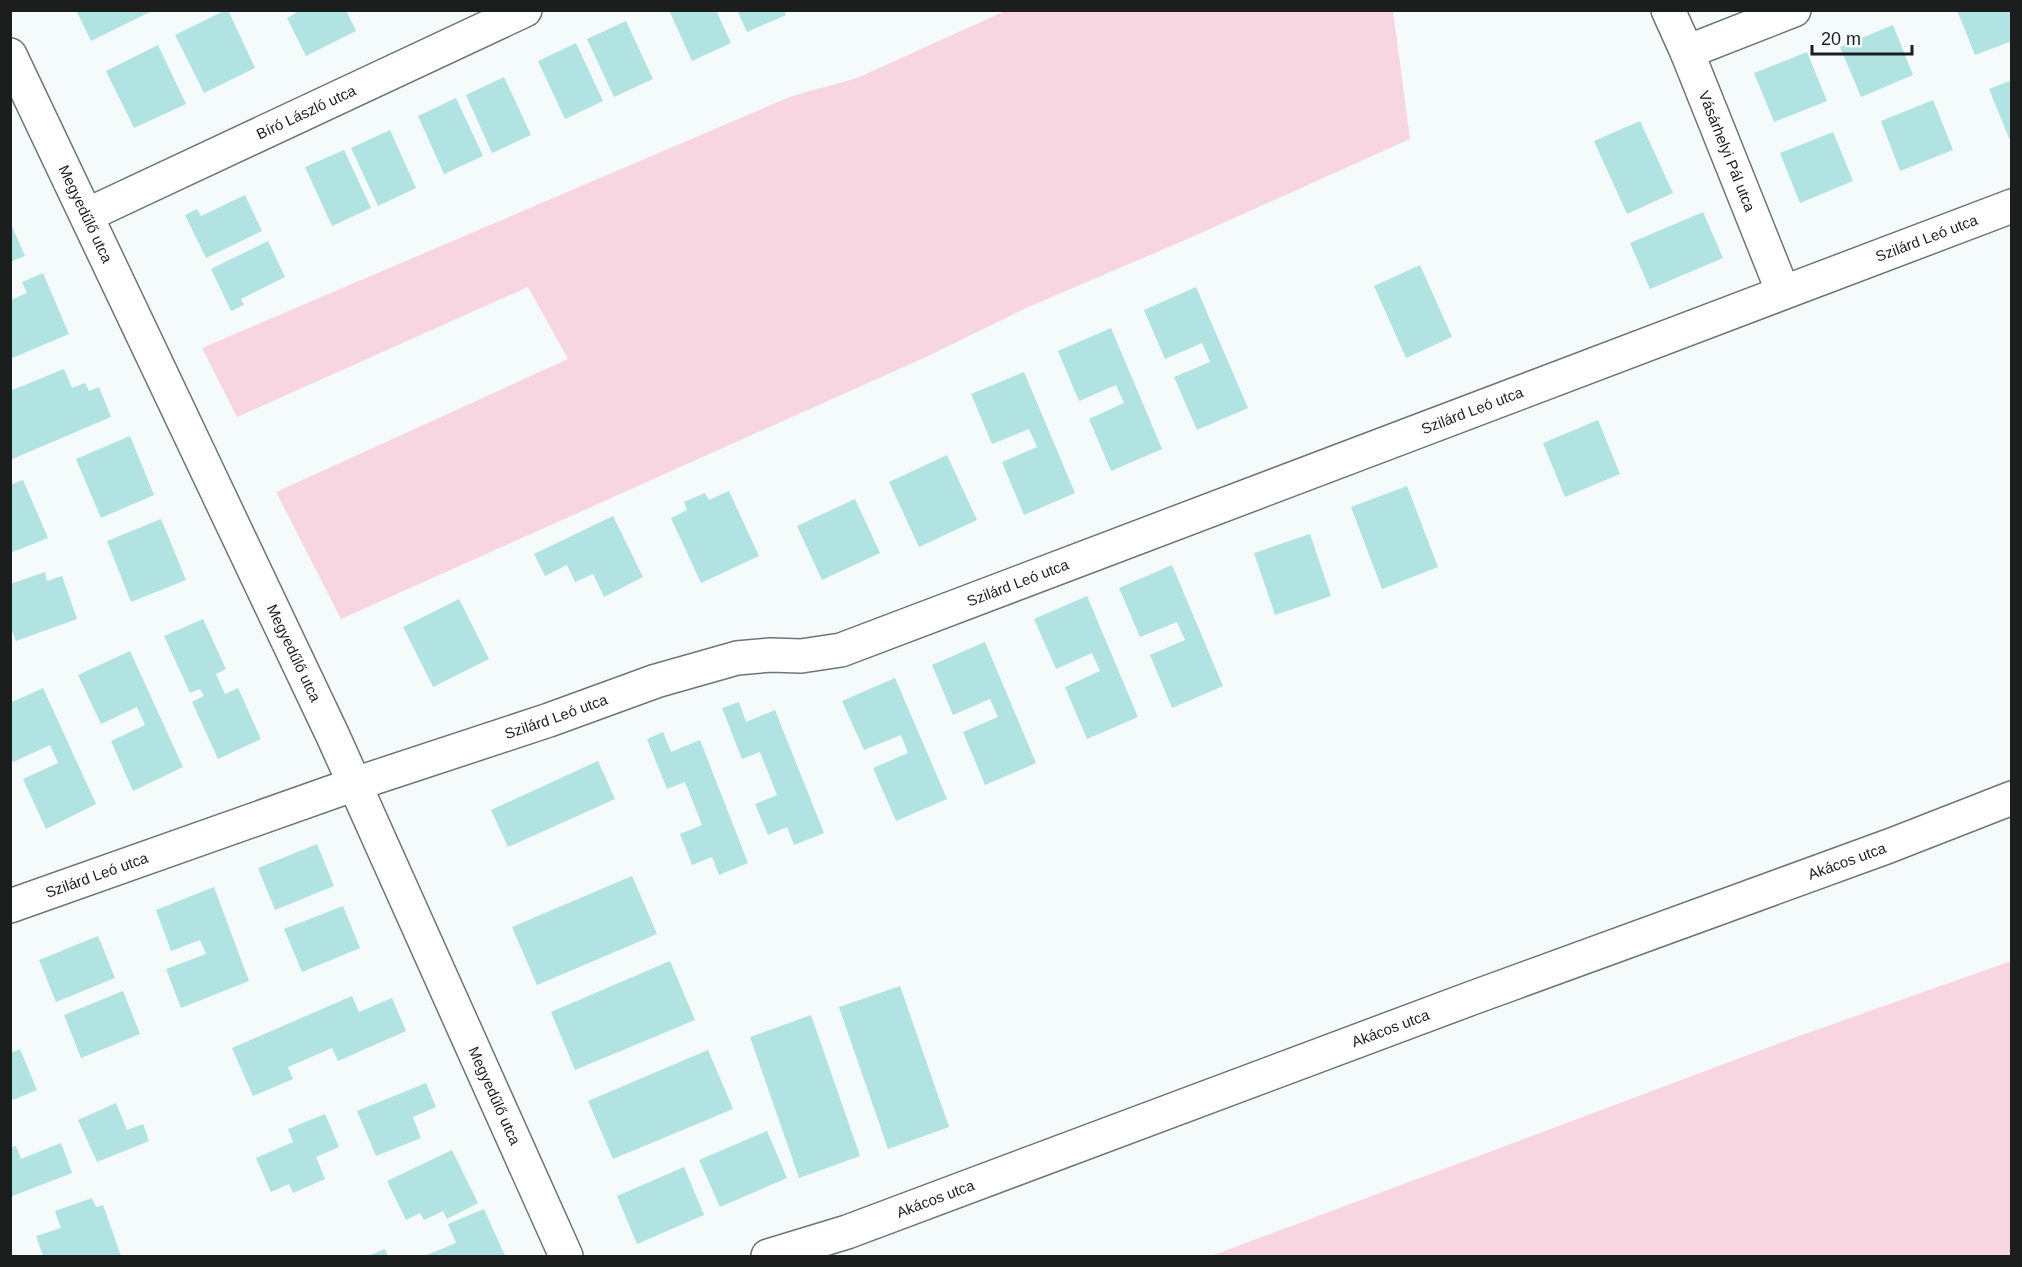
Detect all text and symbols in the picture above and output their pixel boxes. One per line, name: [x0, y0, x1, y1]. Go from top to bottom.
scale bar: [1812, 18, 1912, 56]
text: 20 m: [1821, 29, 1861, 49]
street label: Bíró László utca: [254, 81, 359, 142]
street label: Vásárhelyi Pál utca: [1695, 88, 1759, 214]
street label: Megyedűlő utca: [55, 162, 117, 266]
street label: Szilárd Leó utca: [1873, 211, 1980, 265]
street label: Szilárd Leó utca: [1419, 383, 1526, 437]
street label: Szilárd Leó utca: [964, 555, 1072, 610]
street label: Megyedűlő utca: [264, 601, 325, 705]
street label: Szilárd Leó utca: [502, 690, 610, 742]
street label: Akácos utca: [1805, 839, 1889, 883]
street label: Szilárd Leó utca: [43, 849, 151, 901]
street label: Akácos utca: [1349, 1005, 1432, 1050]
street label: Megyedűlő utca: [465, 1044, 524, 1148]
street label: Akácos utca: [894, 1176, 977, 1221]

